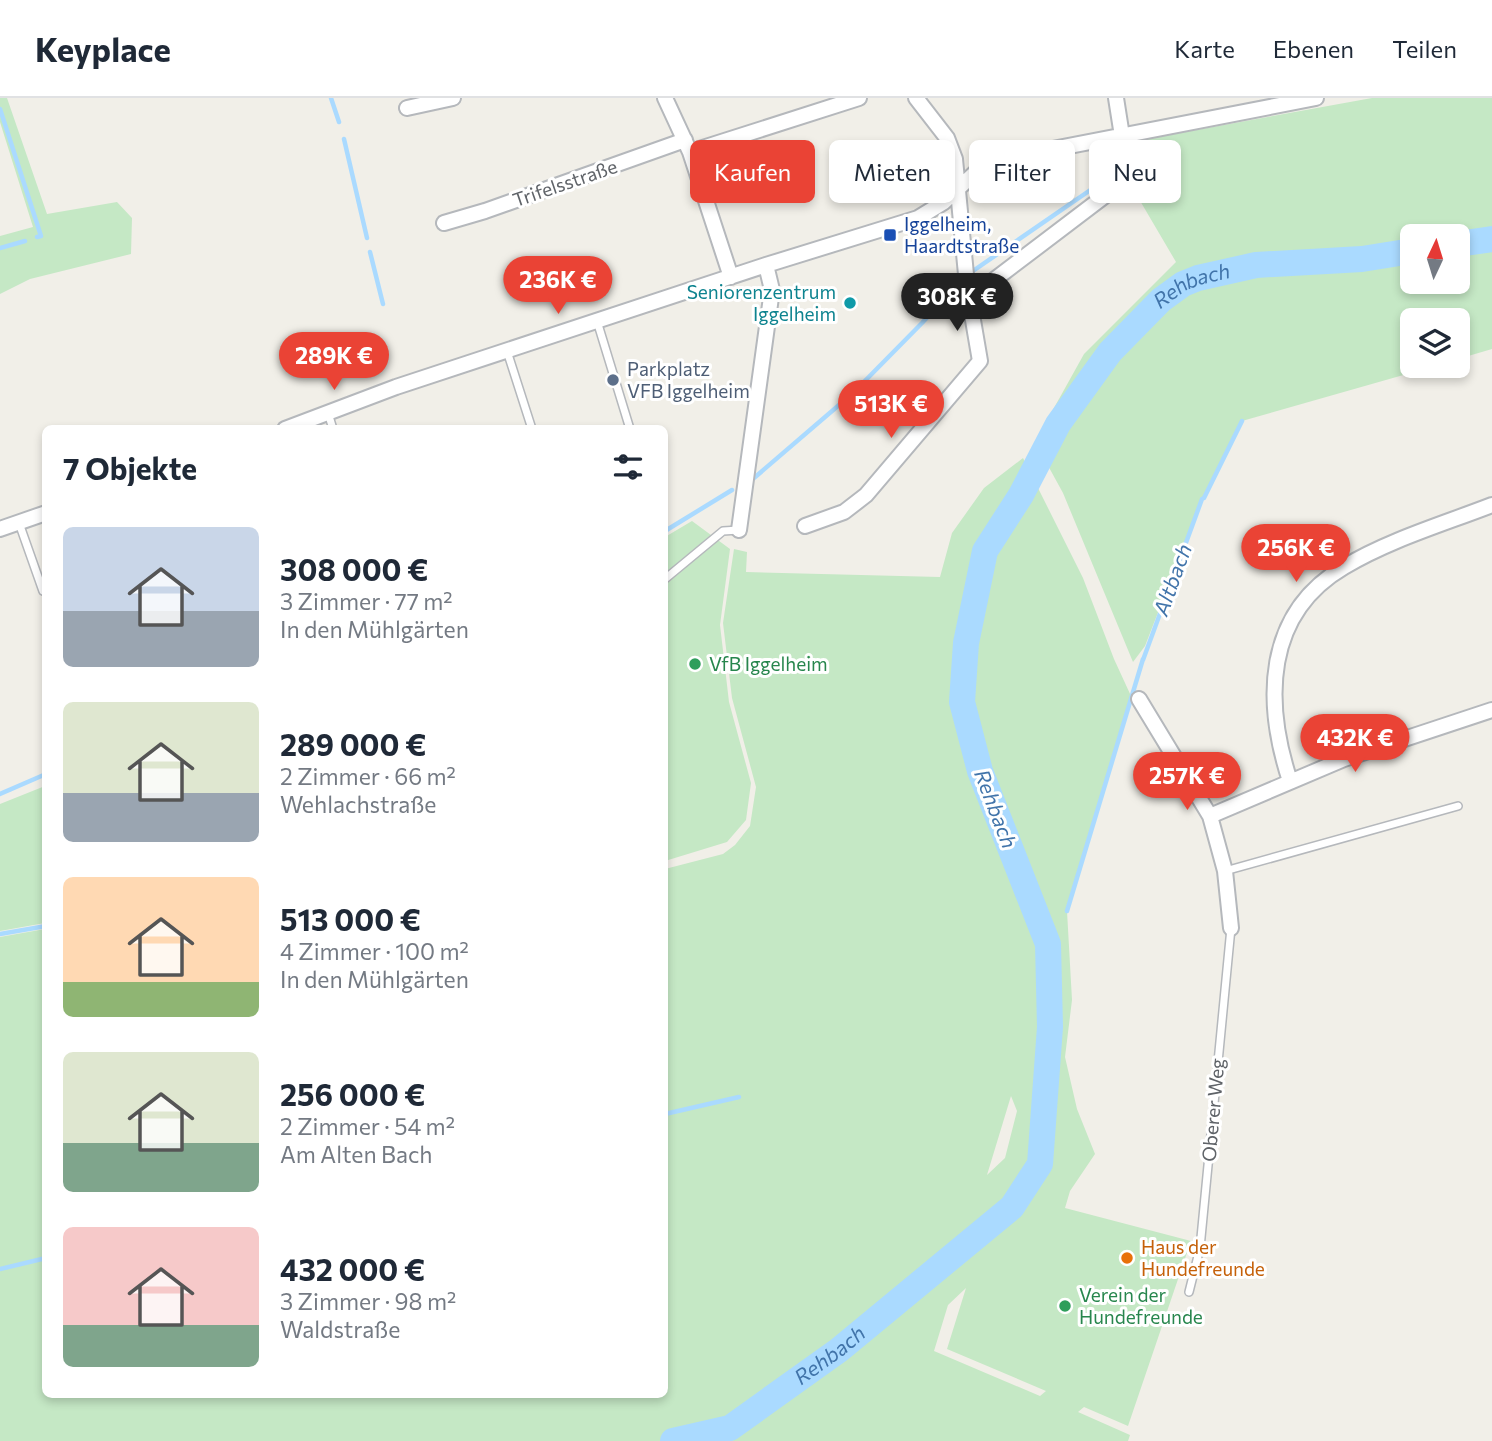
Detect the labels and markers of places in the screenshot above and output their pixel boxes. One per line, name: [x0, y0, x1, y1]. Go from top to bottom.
place label: Iggelheim, Haardtstraße: [904, 212, 1019, 257]
marker: Iggelheim, Haardtstraße: [882, 227, 898, 243]
pin: 236K €: [501, 256, 615, 316]
pin: 308K €: [900, 274, 1014, 333]
place label: Seniorenzentrum Iggelheim: [687, 280, 836, 325]
marker: Seniorenzentrum Iggelheim: [842, 295, 858, 311]
pin: 289K €: [277, 332, 391, 392]
place label: Parkplatz VFB Iggelheim: [627, 357, 750, 402]
marker: Parkplatz VFB Iggelheim: [605, 372, 621, 388]
pin: 513K €: [834, 380, 948, 440]
pin: 256K €: [1239, 524, 1353, 584]
place label: VfB Iggelheim: [709, 652, 828, 675]
marker: VfB Iggelheim: [687, 656, 703, 672]
pin: 432K €: [1298, 714, 1412, 774]
pin: 257K €: [1130, 752, 1244, 812]
place label: Haus der Hundefreunde: [1141, 1235, 1265, 1280]
marker: Haus der Hundefreunde: [1119, 1250, 1135, 1266]
place label: Verein der Hundefreunde: [1079, 1283, 1203, 1328]
marker: Verein der Hundefreunde: [1057, 1298, 1073, 1314]

